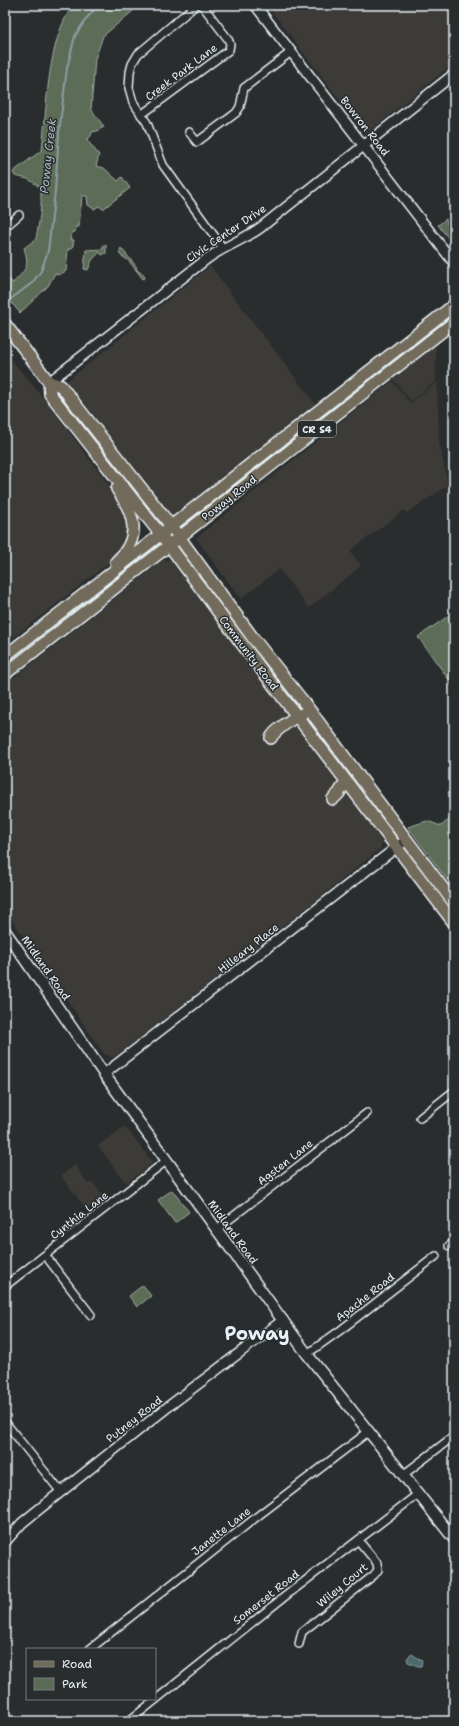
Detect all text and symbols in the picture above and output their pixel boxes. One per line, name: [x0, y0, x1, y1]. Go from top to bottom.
street label: Creek Park Lane: [142, 40, 220, 104]
street label: Bowron Road: [337, 93, 393, 159]
water label: Poway Creek: [36, 118, 60, 194]
street label: Civic Center Drive: [183, 201, 269, 266]
road number: CR S4: [298, 421, 336, 437]
street label: Poway Road: [199, 472, 260, 525]
street label: Community Road: [215, 613, 282, 694]
street label: Hilleary Place: [215, 920, 282, 977]
street label: Midland Road: [18, 933, 73, 1004]
street label: Agsten Lane: [254, 1136, 316, 1189]
street label: Cynthia Lane: [47, 1188, 111, 1243]
street label: Midland Road: [204, 1197, 261, 1267]
street label: Apache Road: [333, 1270, 398, 1325]
district label: Poway: [224, 1321, 290, 1346]
street label: Putney Road: [103, 1393, 166, 1446]
street label: Janette Lane: [189, 1504, 254, 1559]
street label: Wiley Court: [314, 1560, 371, 1611]
street label: Somerset Road: [230, 1567, 303, 1628]
legend: [26, 1648, 156, 1700]
text: Road: [62, 1656, 93, 1672]
text: Park: [62, 1676, 88, 1692]

